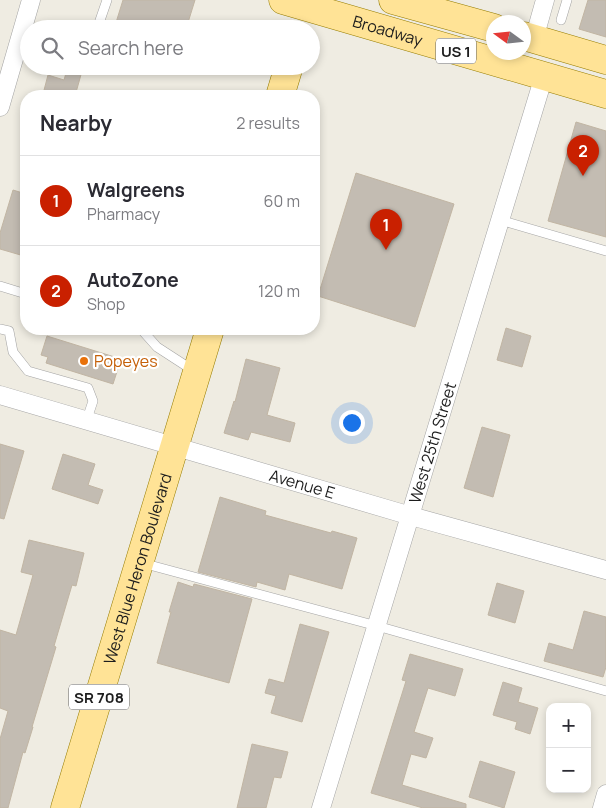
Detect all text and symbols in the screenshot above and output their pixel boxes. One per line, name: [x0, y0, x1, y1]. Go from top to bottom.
street label: Broadway: [350, 10, 426, 51]
north arrow: [486, 15, 531, 60]
search box: [20, 20, 320, 75]
icon: search: [38, 34, 66, 62]
text: Search here: [78, 35, 184, 61]
road number: US 1: [436, 38, 476, 64]
text: Nearby: [40, 109, 112, 137]
text: 2 results: [236, 112, 300, 134]
pin: 2: [567, 135, 599, 176]
text: Walgreens: [87, 177, 185, 203]
text: 1: [52, 190, 60, 212]
text: 60 m: [264, 190, 300, 212]
text: Pharmacy: [87, 203, 160, 225]
pin: 1: [370, 209, 402, 250]
text: AutoZone: [87, 267, 179, 293]
text: 2: [51, 280, 61, 302]
text: 120 m: [258, 280, 300, 302]
text: Shop: [87, 293, 125, 315]
place label: Popeyes: [94, 350, 158, 372]
marker: Popeyes: [78, 355, 90, 367]
street label: West 25th Street: [403, 379, 461, 506]
your location: [339, 410, 365, 436]
street label: Avenue E: [267, 464, 337, 504]
street label: West Blue Heron Boulevard: [98, 471, 177, 667]
road number: SR 708: [69, 684, 129, 710]
map controls: [546, 703, 591, 793]
button: +: [546, 703, 591, 748]
button: −: [546, 748, 591, 793]

